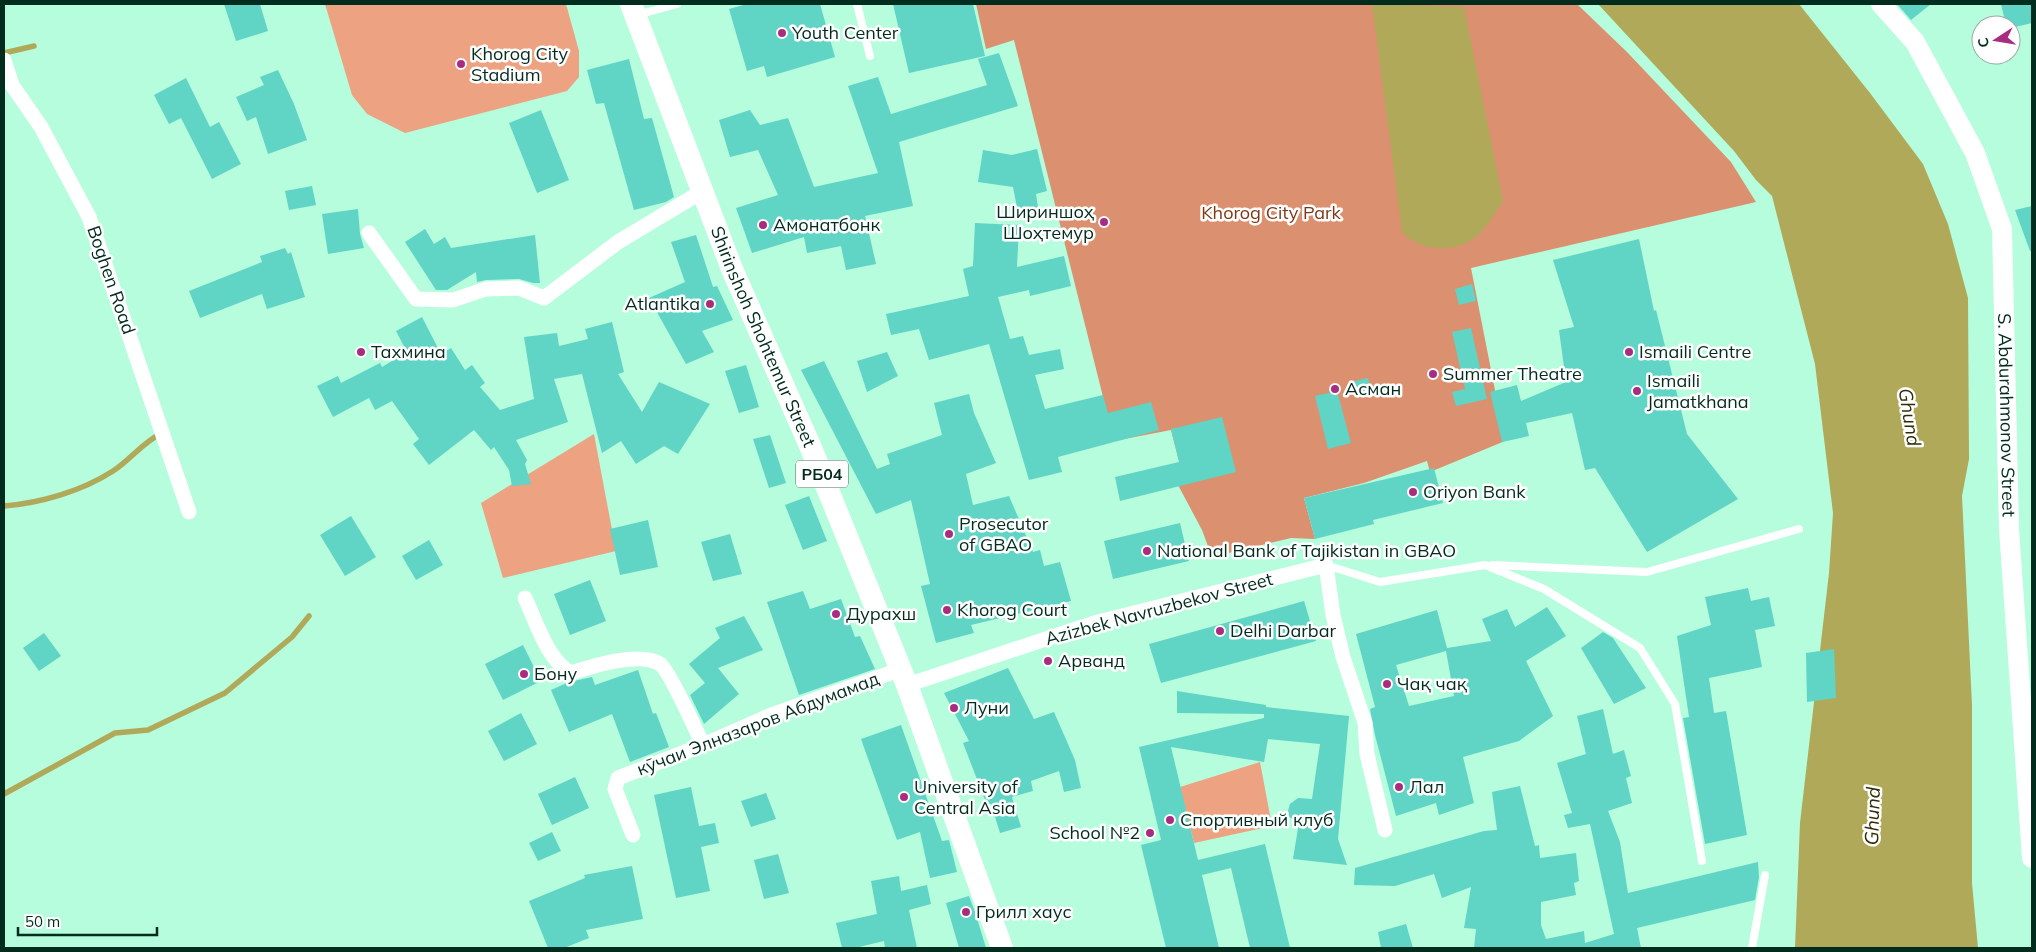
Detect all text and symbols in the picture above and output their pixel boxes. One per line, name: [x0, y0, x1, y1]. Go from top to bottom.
north arrow: [1971, 15, 2021, 65]
place label: Youth Center: [791, 21, 899, 44]
marker: Youth Center: [776, 27, 788, 39]
text: С: [1973, 36, 1993, 49]
place label: Khorog City Stadium: [471, 42, 568, 86]
marker: Khorog City Stadium: [455, 58, 467, 70]
place label: Шириншоҳ Шоҳтемур: [996, 200, 1095, 244]
park label: Khorog City Park: [1201, 201, 1342, 224]
place label: Амонатбонк: [773, 213, 880, 236]
marker: Шириншоҳ Шоҳтемур: [1098, 216, 1110, 228]
marker: Амонатбонк: [757, 219, 769, 231]
street label: Boghen Road: [82, 223, 141, 337]
street label: Shirinshoh Shohtemur Street: [706, 223, 821, 451]
place label: Atlantika: [624, 292, 700, 315]
marker: Atlantika: [704, 298, 716, 310]
street label: S. Abdurahmonov Street: [1993, 313, 2021, 517]
place label: Тахмина: [371, 340, 446, 363]
place label: Ismaili Centre: [1639, 340, 1751, 363]
marker: Тахмина: [355, 346, 367, 358]
marker: Ismaili Centre: [1623, 346, 1635, 358]
place label: Summer Theatre: [1443, 362, 1582, 385]
marker: Summer Theatre: [1427, 368, 1439, 380]
place label: Ismaili Jamatkhana: [1647, 369, 1749, 413]
place label: Асман: [1345, 377, 1401, 400]
marker: Асман: [1329, 383, 1341, 395]
marker: Ismaili Jamatkhana: [1631, 385, 1643, 397]
water label: Ghund: [1894, 386, 1927, 448]
road number: РБ04: [796, 460, 848, 488]
place label: Oriyon Bank: [1423, 480, 1526, 503]
marker: Oriyon Bank: [1407, 486, 1419, 498]
place label: Prosecutor of GBAO: [959, 512, 1049, 556]
marker: Prosecutor of GBAO: [943, 528, 955, 540]
place label: National Bank of Tajikistan in GBAO: [1157, 539, 1456, 562]
marker: National Bank of Tajikistan in GBAO: [1141, 545, 1153, 557]
street label: Azizbek Navruzbekov Street: [1043, 567, 1275, 650]
place label: Khorog Court: [957, 598, 1067, 621]
place label: Дурахш: [846, 602, 916, 625]
marker: Khorog Court: [941, 604, 953, 616]
marker: Дурахш: [830, 608, 842, 620]
place label: Delhi Darbar: [1230, 619, 1336, 642]
marker: Delhi Darbar: [1214, 625, 1226, 637]
place label: Арванд: [1058, 649, 1125, 672]
marker: Арванд: [1042, 655, 1054, 667]
place label: Бону: [534, 662, 577, 685]
street label: кӯчаи Элназаров Абдумамад: [633, 667, 882, 780]
marker: Бону: [518, 668, 530, 680]
place label: Чақ чақ: [1397, 672, 1468, 695]
marker: Чақ чақ: [1381, 678, 1393, 690]
place label: Луни: [964, 696, 1009, 719]
marker: Луни: [948, 702, 960, 714]
place label: University of Central Asia: [914, 775, 1019, 819]
place label: Лал: [1409, 775, 1444, 798]
marker: Лал: [1393, 781, 1405, 793]
water label: Ghund: [1859, 786, 1885, 846]
marker: University of Central Asia: [898, 791, 910, 803]
place label: Спортивный клуб: [1180, 808, 1333, 831]
marker: Спортивный клуб: [1164, 814, 1176, 826]
place label: School №2: [1049, 821, 1140, 844]
marker: School №2: [1144, 827, 1156, 839]
place label: Грилл хаус: [976, 900, 1071, 923]
scale bar: [18, 904, 156, 936]
marker: Грилл хаус: [960, 906, 972, 918]
text: 50 m: [25, 912, 60, 931]

